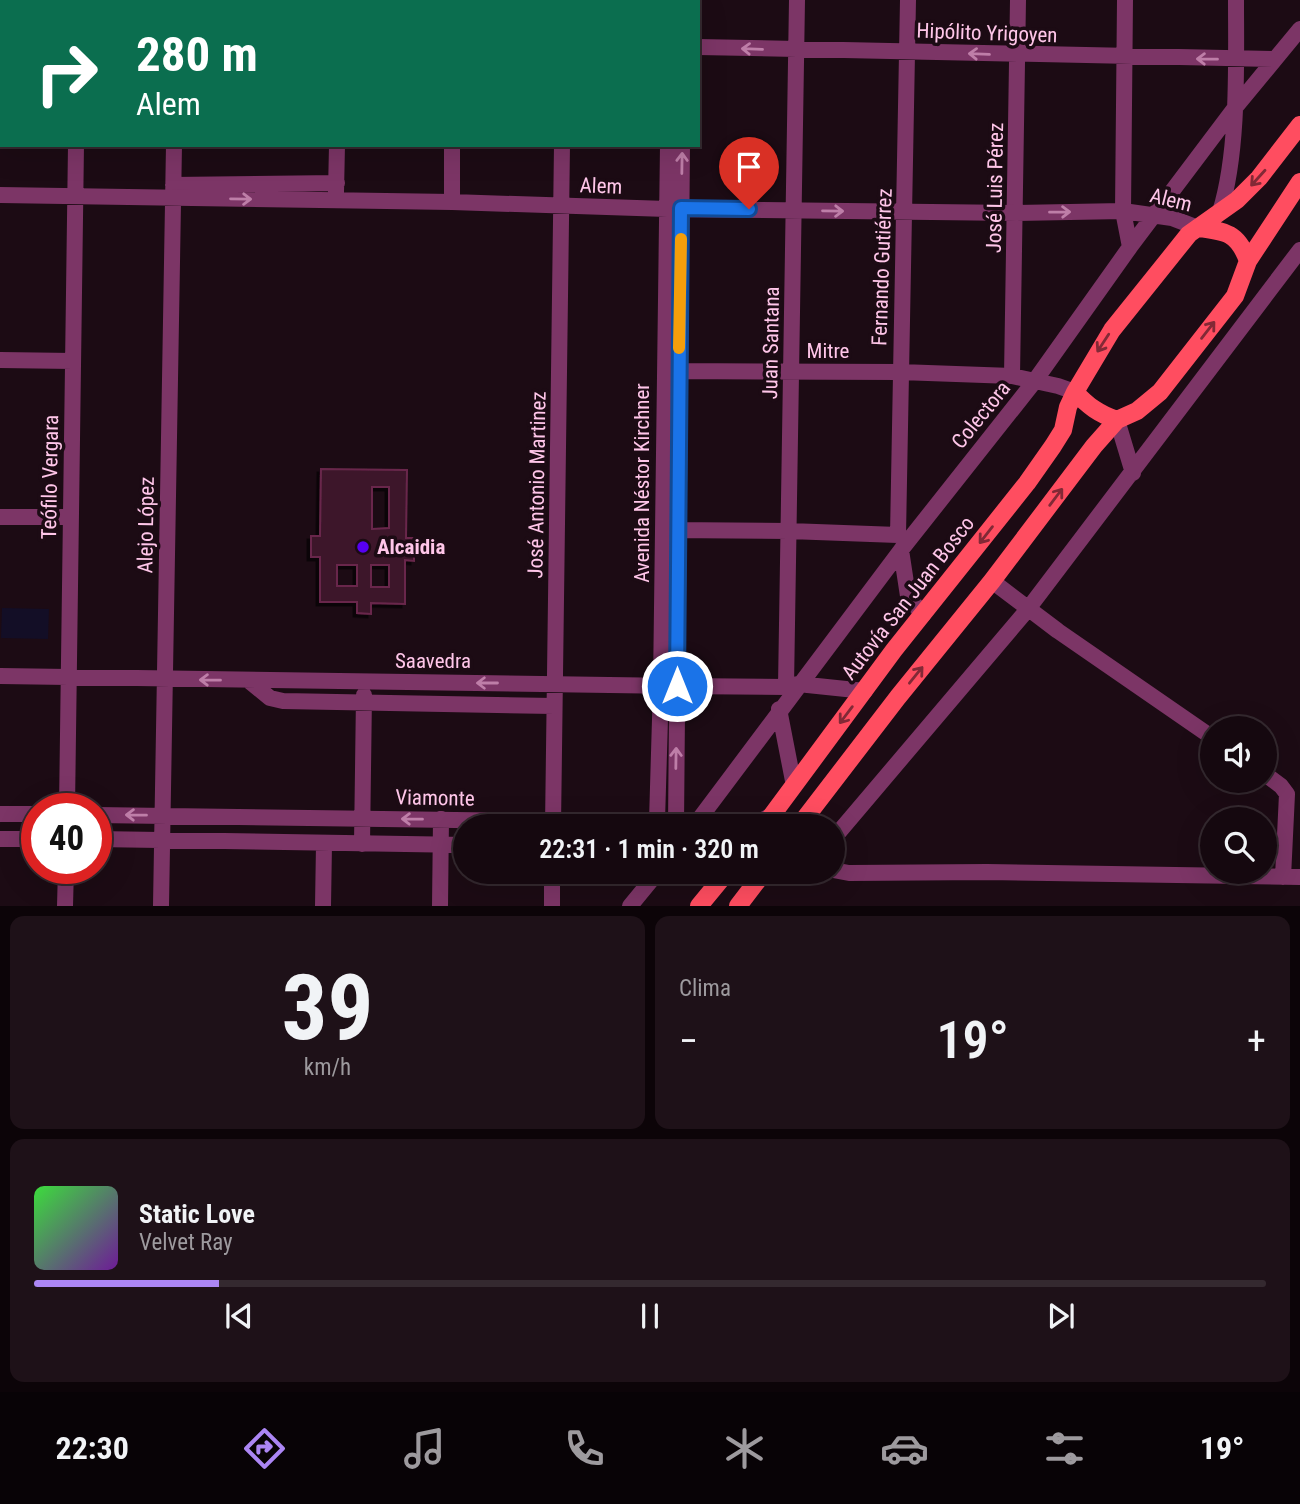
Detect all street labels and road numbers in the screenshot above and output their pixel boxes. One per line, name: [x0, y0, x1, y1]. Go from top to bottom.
street label: Hipólito Yrigoyen: [916, 19, 1058, 47]
street label: José Luis Pérez: [982, 123, 1008, 253]
street label: Alem: [579, 173, 623, 199]
street label: Alem: [1147, 183, 1195, 217]
street label: Fernando Gutiérrez: [867, 188, 897, 346]
street label: Juan Santana: [758, 286, 784, 400]
street label: Mitre: [807, 339, 850, 363]
street label: Colectora: [947, 377, 1015, 453]
street label: Avenida Néstor Kirchner: [630, 383, 654, 583]
street label: José Antonio Martinez: [523, 391, 551, 579]
street label: Teófilo Vergara: [37, 414, 63, 540]
street label: Alejo López: [133, 476, 159, 574]
street label: Autovía San Juan Bosco: [837, 512, 979, 684]
street label: Saavedra: [395, 649, 471, 673]
street label: Viamonte: [395, 785, 475, 811]

